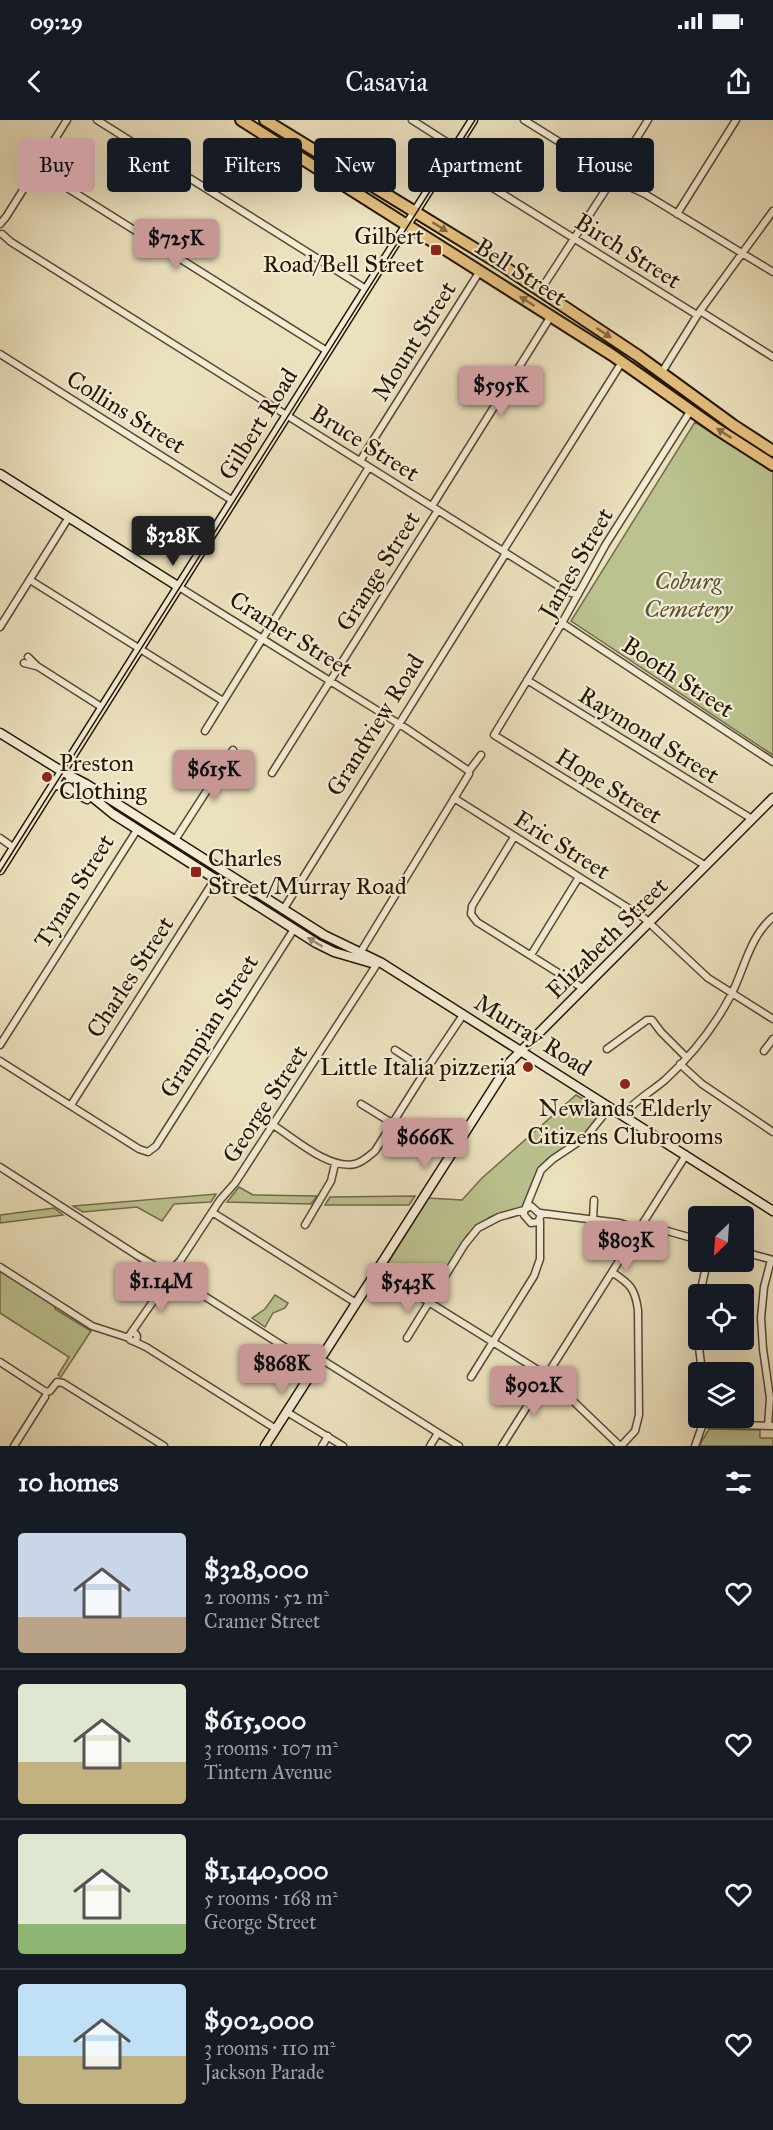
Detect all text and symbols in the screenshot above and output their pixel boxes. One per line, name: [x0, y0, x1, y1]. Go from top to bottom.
text: 09:29: [30, 8, 83, 35]
icon: back: [18, 65, 51, 98]
text: Casavia: [345, 65, 428, 98]
icon: share: [722, 65, 755, 98]
chip: Buy: [18, 138, 95, 192]
chip: Rent: [107, 138, 191, 192]
chip: Filters: [203, 138, 302, 192]
chip: New: [314, 138, 396, 192]
chip: Apartment: [408, 138, 544, 192]
chip: House: [556, 138, 654, 192]
street label: Birch Street: [569, 207, 687, 296]
pin: $725K: [134, 219, 218, 270]
place label: Gilbert Road/Bell Street: [263, 221, 424, 279]
one-way arrow: [432, 222, 448, 233]
text: $725K: [148, 226, 204, 250]
street label: Bell Street: [469, 231, 573, 313]
marker: Gilbert Road/Bell Street: [429, 243, 443, 257]
street label: Mount Street: [365, 275, 463, 406]
one-way arrow: [519, 296, 535, 307]
one-way arrow: [596, 327, 612, 338]
street label: Gilbert Road: [212, 363, 304, 485]
street label: Collins Street: [61, 364, 191, 461]
pin: $595K: [459, 366, 543, 417]
text: $595K: [473, 373, 529, 397]
street label: Bruce Street: [305, 398, 425, 488]
one-way arrow: [716, 428, 732, 439]
street label: James Street: [531, 502, 620, 626]
street label: Grange Street: [329, 505, 427, 636]
pin: $328K: [131, 516, 215, 567]
text: $328K: [146, 523, 200, 547]
park label: Coburg Cemetery: [644, 566, 733, 624]
street label: Cramer Street: [224, 584, 358, 684]
street label: Booth Street: [617, 630, 740, 724]
street label: Grandview Road: [319, 648, 431, 802]
street label: Raymond Street: [573, 680, 725, 790]
street label: Hope Street: [550, 742, 668, 831]
place label: Preston Clothing: [59, 748, 147, 806]
pin: $615K: [172, 750, 256, 801]
text: $615K: [187, 757, 241, 781]
marker: Preston Clothing: [40, 770, 54, 784]
street label: Eric Street: [508, 804, 616, 886]
street label: Tynan Street: [27, 828, 121, 953]
place label: Charles Street/Murray Road: [208, 843, 407, 901]
marker: Charles Street/Murray Road: [189, 865, 203, 879]
street label: Elizabeth Street: [540, 871, 674, 1005]
street label: Charles Street: [80, 910, 181, 1043]
one-way arrow: [306, 937, 323, 947]
street label: Grampian Street: [153, 948, 265, 1103]
street label: Murray Road: [469, 987, 597, 1083]
street label: George Street: [216, 1039, 315, 1169]
place label: Little Italia pizzeria: [320, 1052, 517, 1082]
marker: Little Italia pizzeria: [521, 1060, 535, 1074]
marker: Newlands Elderly Citizens Clubrooms: [618, 1077, 632, 1091]
place label: Newlands Elderly Citizens Clubrooms: [527, 1093, 723, 1151]
pin: $666K: [383, 1118, 467, 1169]
text: $666K: [397, 1125, 453, 1149]
north arrow: [688, 1206, 754, 1272]
map controls: [688, 1206, 754, 1428]
pin: $803K: [584, 1221, 668, 1272]
text: $803K: [598, 1228, 654, 1252]
pin: $1.14M: [112, 1262, 210, 1313]
pin: $543K: [366, 1263, 450, 1314]
text: $1.14M: [129, 1269, 193, 1293]
text: $543K: [381, 1270, 435, 1294]
button: locate: [688, 1284, 754, 1350]
pin: $868K: [240, 1344, 324, 1395]
text: $868K: [253, 1351, 311, 1375]
button: layers: [688, 1362, 754, 1428]
pin: $902K: [492, 1366, 576, 1417]
text: $902K: [505, 1373, 563, 1397]
text: 10 homes: [18, 1466, 119, 1498]
icon: filters: [722, 1466, 755, 1499]
text: $328,000: [204, 1553, 309, 1585]
icon: home: [66, 1557, 138, 1629]
icon: heart: [722, 1577, 755, 1610]
text: 2 rooms · 52 m²: [204, 1585, 329, 1609]
text: Cramer Street: [204, 1609, 320, 1633]
text: $615,000: [204, 1704, 306, 1736]
icon: home: [66, 1708, 138, 1780]
icon: heart: [722, 1728, 755, 1761]
text: 3 rooms · 107 m²: [204, 1736, 338, 1760]
text: Tintern Avenue: [204, 1760, 332, 1784]
text: $1,140,000: [204, 1854, 329, 1886]
icon: home: [66, 1858, 138, 1930]
icon: heart: [722, 1878, 755, 1911]
text: 5 rooms · 168 m²: [204, 1886, 338, 1910]
text: George Street: [204, 1910, 316, 1934]
text: $902,000: [204, 2004, 314, 2036]
icon: home: [66, 2008, 138, 2080]
icon: heart: [722, 2028, 755, 2061]
text: 3 rooms · 110 m²: [204, 2036, 335, 2060]
text: Jackson Parade: [204, 2060, 324, 2084]

